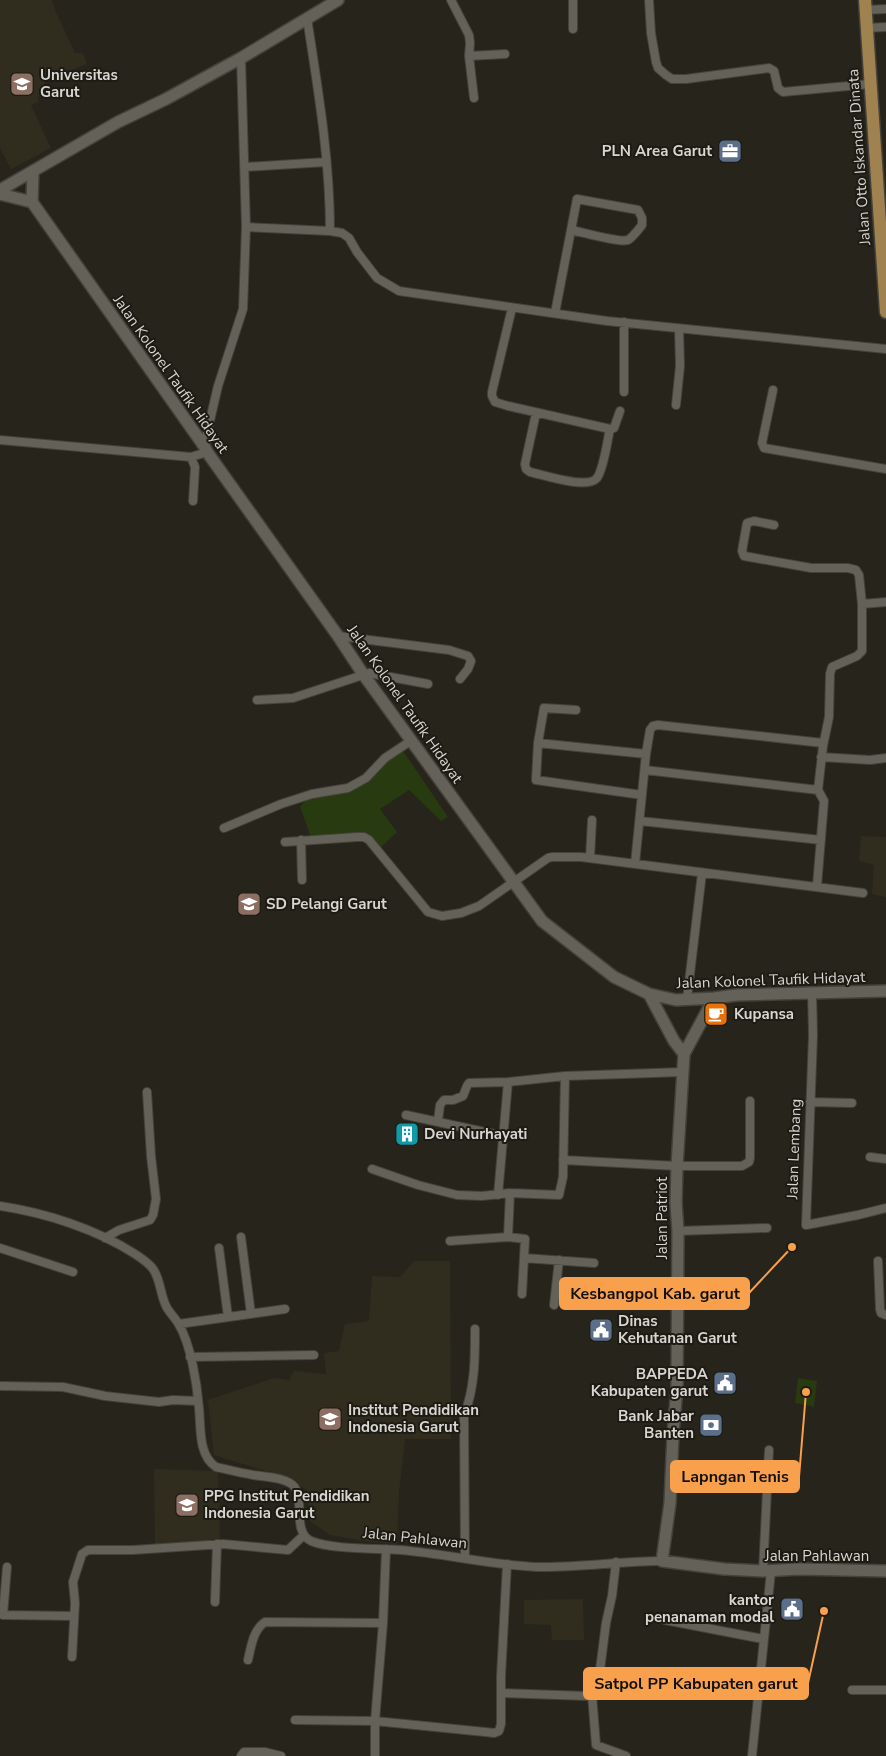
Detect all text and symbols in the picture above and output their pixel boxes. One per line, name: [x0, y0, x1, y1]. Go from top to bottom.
place label: Universitas Garut: [40, 65, 118, 102]
street label: Jalan Otto Iskandar Dinata: [843, 68, 875, 247]
school or university icon: Universitas Garut: [9, 71, 35, 97]
office icon: PLN Area Garut: [717, 138, 743, 164]
place label: PLN Area Garut: [602, 141, 712, 161]
street label: Jalan Kolonel Taufik Hidayat: [108, 290, 234, 458]
street label: Jalan Kolonel Taufik Hidayat: [342, 620, 468, 788]
school or university icon: SD Pelangi Garut: [236, 891, 262, 917]
place label: SD Pelangi Garut: [266, 894, 387, 914]
street label: Jalan Kolonel Taufik Hidayat: [675, 967, 866, 993]
cafe icon: Kupansa: [703, 1001, 729, 1027]
place label: Kupansa: [734, 1004, 794, 1024]
street label: Jalan Lembang: [782, 1098, 806, 1201]
building icon: Devi Nurhayati: [394, 1121, 420, 1147]
place label: Devi Nurhayati: [424, 1124, 527, 1144]
street label: Jalan Patriot: [652, 1176, 672, 1260]
callout: Kesbangpol Kab. garut: [560, 1278, 749, 1309]
text: Kesbangpol Kab. garut: [570, 1283, 741, 1305]
place label: Dinas Kehutanan Garut: [618, 1311, 737, 1348]
public building icon: Dinas Kehutanan Garut: [588, 1317, 614, 1343]
place label: BAPPEDA Kabupaten garut: [591, 1364, 709, 1401]
public building icon: BAPPEDA Kabupaten garut: [712, 1370, 738, 1396]
place label: Institut Pendidikan Indonesia Garut: [348, 1400, 479, 1437]
school or university icon: Institut Pendidikan Indonesia Garut: [317, 1406, 343, 1432]
place label: Bank Jabar Banten: [618, 1406, 694, 1443]
bank icon: Bank Jabar Banten: [698, 1412, 724, 1438]
callout: Lapngan Tenis: [671, 1461, 799, 1492]
text: Lapngan Tenis: [681, 1466, 789, 1488]
place label: PPG Institut Pendidikan Indonesia Garut: [204, 1486, 370, 1523]
school or university icon: PPG Institut Pendidikan Indonesia Garut: [174, 1492, 200, 1518]
street label: Jalan Pahlawan: [361, 1522, 468, 1553]
street label: Jalan Pahlawan: [764, 1546, 869, 1566]
place label: kantor penanaman modal: [645, 1590, 774, 1627]
public building icon: kantor penanaman modal: [779, 1596, 805, 1622]
callout: Satpol PP Kabupaten garut: [584, 1668, 808, 1699]
text: Satpol PP Kabupaten garut: [594, 1673, 799, 1695]

